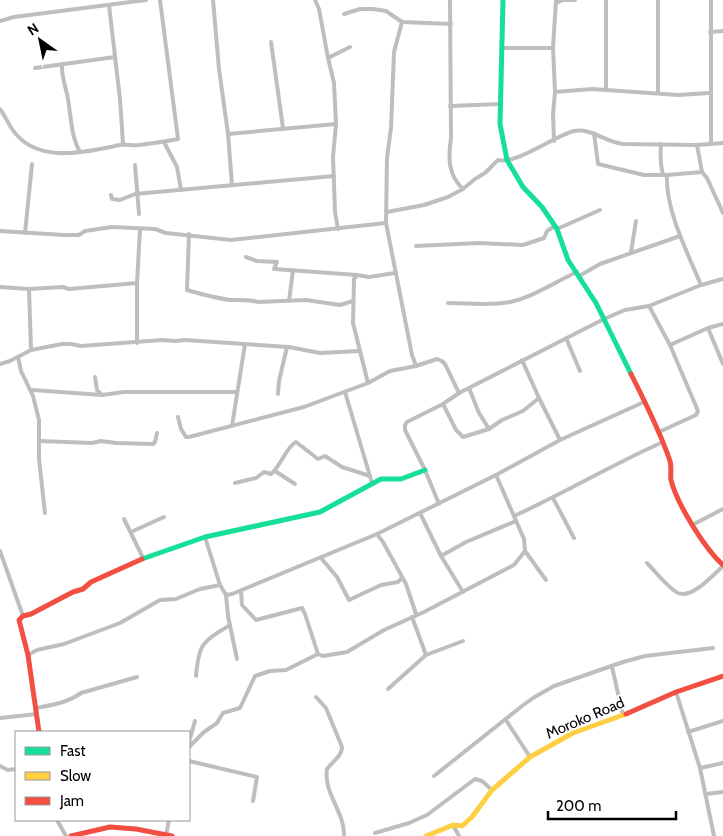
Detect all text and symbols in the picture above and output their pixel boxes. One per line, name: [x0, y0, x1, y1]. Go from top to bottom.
north arrow: [15, 15, 65, 65]
text: N: [24, 19, 42, 39]
street label: Moroko Road: [543, 693, 627, 743]
legend: [15, 731, 190, 821]
text: Fast: [60, 742, 85, 760]
text: Slow: [60, 767, 91, 785]
scale bar: [548, 788, 676, 820]
text: Jam: [59, 792, 84, 810]
text: 200 m: [556, 797, 601, 815]

